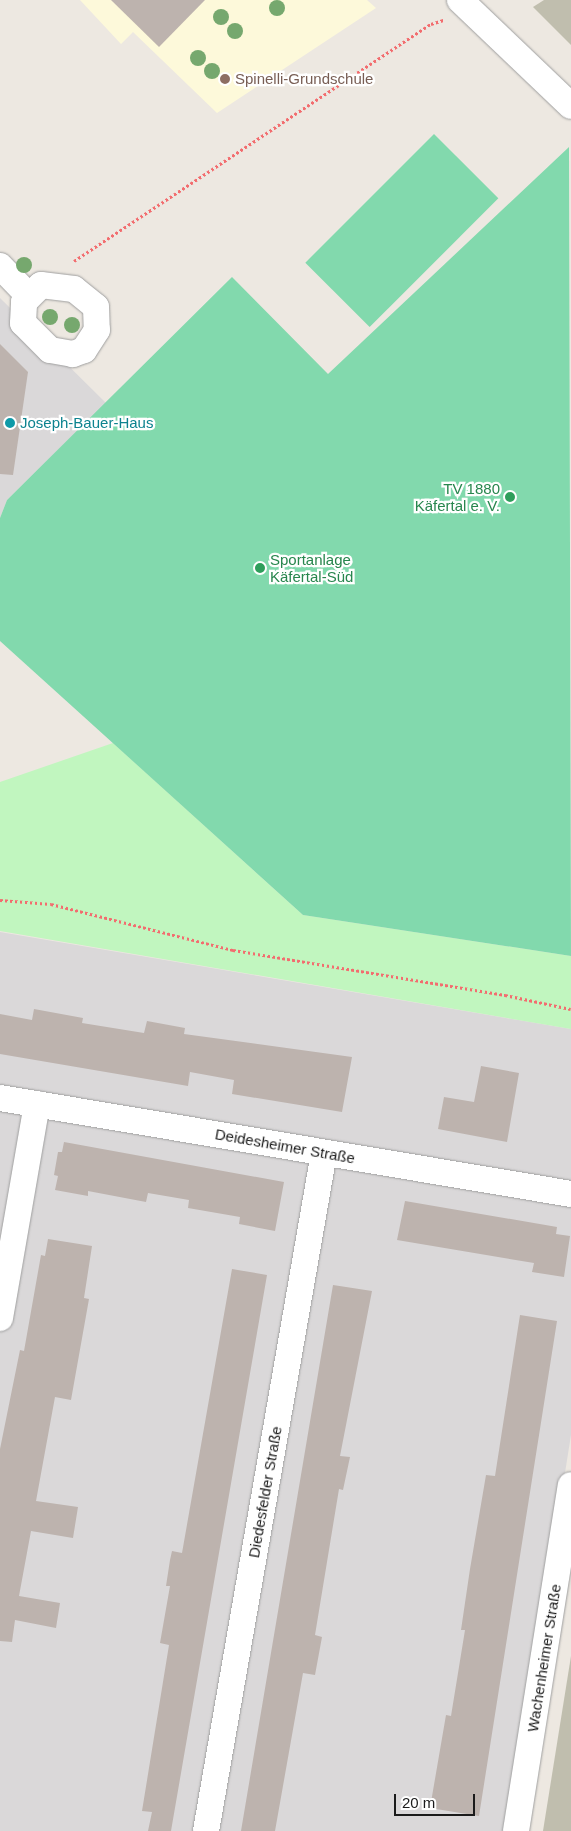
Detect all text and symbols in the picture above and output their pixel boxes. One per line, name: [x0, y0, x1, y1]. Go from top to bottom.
place label: Spinelli-Grundschule: [235, 70, 373, 88]
marker: Spinelli-Grundschule: [219, 73, 231, 85]
place label: Joseph-Bauer-Haus: [20, 414, 153, 432]
marker: Joseph-Bauer-Haus: [4, 417, 16, 429]
place label: TV 1880 Käfertal e. V.: [415, 479, 500, 514]
marker: TV 1880 Käfertal e. V.: [504, 491, 516, 503]
place label: Sportanlage Käfertal-Süd: [270, 550, 353, 585]
marker: Sportanlage Käfertal-Süd: [254, 562, 266, 574]
street label: Deidesheimer Straße: [214, 1125, 356, 1167]
street label: Diedesfelder Straße: [245, 1425, 285, 1559]
street label: Wachenheimer Straße: [523, 1583, 565, 1733]
scale bar: [396, 1784, 477, 1816]
text: 20 m: [402, 1794, 435, 1811]

